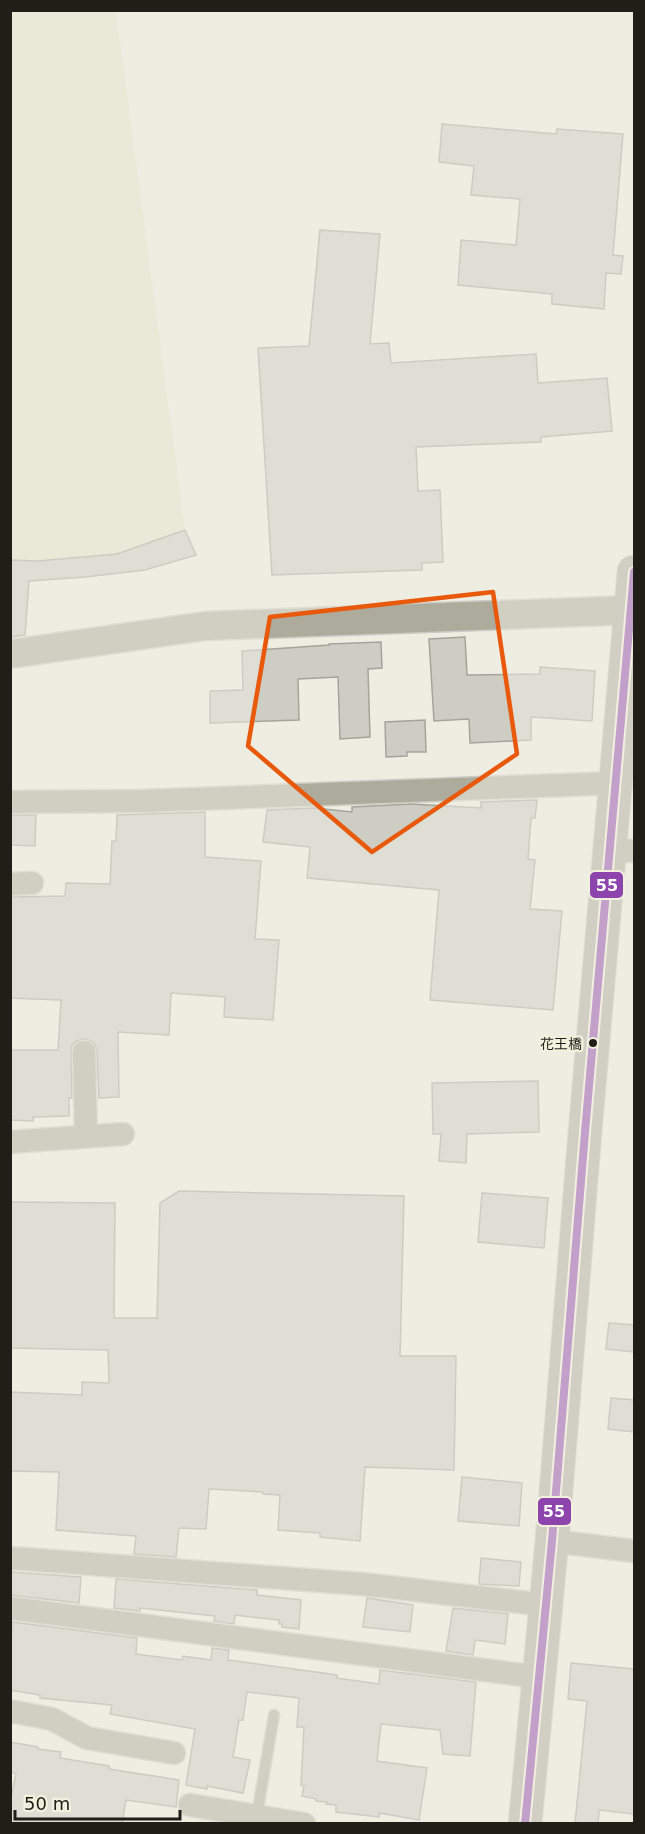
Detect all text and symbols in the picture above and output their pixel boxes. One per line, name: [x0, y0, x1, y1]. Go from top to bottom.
line badge: 55: [589, 871, 624, 899]
text: 55: [596, 876, 618, 895]
place label: 花王橋: [540, 1036, 582, 1052]
marker: 花王橋: [587, 1037, 599, 1049]
line badge: 55: [537, 1497, 572, 1526]
text: 55: [543, 1502, 565, 1521]
scale bar: [15, 1783, 180, 1821]
text: 50 m: [24, 1793, 70, 1814]

